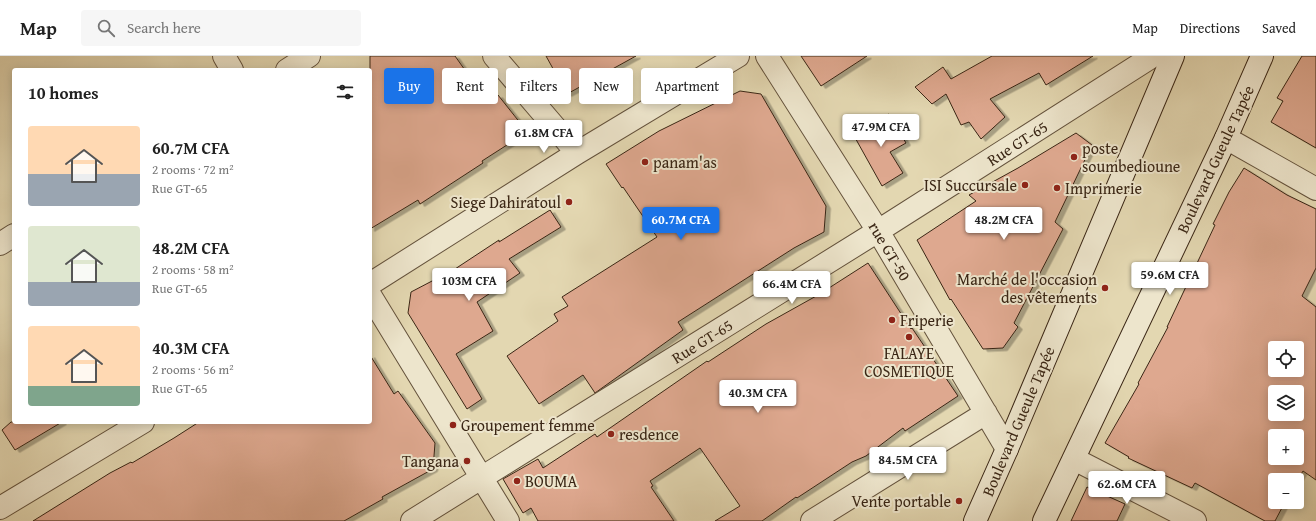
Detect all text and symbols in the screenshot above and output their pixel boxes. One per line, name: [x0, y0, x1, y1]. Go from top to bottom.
search box: [81, 10, 361, 46]
text: Map: [20, 14, 57, 42]
icon: search: [95, 17, 117, 39]
text: Search here: [127, 17, 201, 38]
text: Map: [1132, 18, 1158, 38]
text: Directions: [1180, 18, 1240, 38]
text: Saved: [1262, 18, 1296, 38]
chip: Buy: [384, 68, 434, 104]
chip: Rent: [442, 68, 498, 104]
chip: Filters: [506, 68, 571, 104]
chip: New: [579, 68, 633, 104]
chip: Apartment: [641, 68, 733, 104]
text: 10 homes: [28, 80, 99, 105]
icon: filters: [334, 81, 356, 103]
street label: Boulevard Gueule Tapée: [1170, 81, 1260, 237]
pin: 47.9M CFA: [835, 114, 927, 148]
street label: Rue GT-65: [982, 114, 1052, 172]
text: 47.9M CFA: [851, 117, 911, 136]
pin: 61.8M CFA: [498, 120, 590, 154]
text: 61.8M CFA: [514, 123, 574, 142]
text: 60.7M CFA: [152, 135, 230, 160]
place label: poste soumbedioune: [1082, 136, 1180, 178]
icon: home: [60, 142, 108, 190]
place label: panam'as: [653, 150, 717, 174]
marker: poste soumbedioune: [1069, 152, 1079, 162]
marker: panam'as: [640, 157, 650, 167]
text: 2 rooms · 72 m²: [152, 160, 234, 179]
place label: ISI Succursale: [924, 173, 1017, 197]
place label: Imprimerie: [1065, 176, 1142, 200]
text: Rue GT-65: [152, 179, 207, 198]
marker: ISI Succursale: [1020, 180, 1030, 190]
marker: Imprimerie: [1052, 183, 1062, 193]
place label: Siege Dahiratoul: [450, 190, 562, 214]
marker: Siege Dahiratoul: [564, 197, 574, 207]
pin: 60.7M CFA: [635, 207, 727, 241]
pin: 48.2M CFA: [958, 207, 1050, 241]
text: 60.7M CFA: [651, 210, 711, 229]
text: 48.2M CFA: [974, 210, 1034, 229]
street label: rue GT-50: [863, 217, 917, 286]
text: 48.2M CFA: [152, 235, 230, 260]
icon: home: [60, 242, 108, 290]
text: 2 rooms · 58 m²: [152, 260, 234, 279]
pin: 59.6M CFA: [1124, 262, 1216, 296]
text: 59.6M CFA: [1140, 265, 1200, 284]
place label: Marché de l'occasion des vêtements: [957, 267, 1097, 309]
pin: 103M CFA: [428, 268, 510, 302]
text: 103M CFA: [441, 271, 497, 290]
pin: 66.4M CFA: [746, 271, 838, 305]
text: 66.4M CFA: [762, 274, 822, 293]
text: Rue GT-65: [152, 279, 207, 298]
marker: Marché de l'occasion des vêtements: [1100, 283, 1110, 293]
place label: Friperie: [900, 308, 954, 332]
street label: Rue GT-65: [667, 313, 737, 369]
marker: Friperie: [887, 315, 897, 325]
marker: FALAYE COSMETIQUE: [904, 332, 914, 342]
text: 40.3M CFA: [152, 335, 230, 360]
place label: FALAYE COSMETIQUE: [864, 341, 954, 383]
map controls: [1268, 341, 1304, 509]
button: locate: [1268, 341, 1304, 377]
icon: home: [60, 342, 108, 390]
street label: Boulevard Gueule Tapée: [976, 342, 1060, 500]
text: 2 rooms · 56 m²: [152, 360, 234, 379]
text: Rue GT-65: [152, 379, 207, 398]
pin: 40.3M CFA: [712, 380, 804, 414]
text: 40.3M CFA: [728, 383, 788, 402]
button: layers: [1268, 385, 1304, 421]
place label: Groupement femme: [461, 413, 595, 437]
marker: Groupement femme: [448, 420, 458, 430]
place label: resdence: [619, 422, 679, 446]
marker: resdence: [606, 429, 616, 439]
button: +: [1268, 429, 1304, 465]
pin: 84.5M CFA: [862, 447, 954, 481]
place label: Tangana: [402, 449, 459, 473]
text: 84.5M CFA: [878, 450, 938, 469]
marker: Tangana: [462, 456, 472, 466]
place label: BOUMA: [525, 469, 577, 493]
pin: 62.6M CFA: [1081, 471, 1173, 505]
button: −: [1268, 473, 1304, 509]
text: 62.6M CFA: [1097, 474, 1157, 493]
marker: BOUMA: [512, 476, 522, 486]
place label: Vente portable: [851, 489, 951, 513]
marker: Vente portable: [954, 496, 964, 506]

